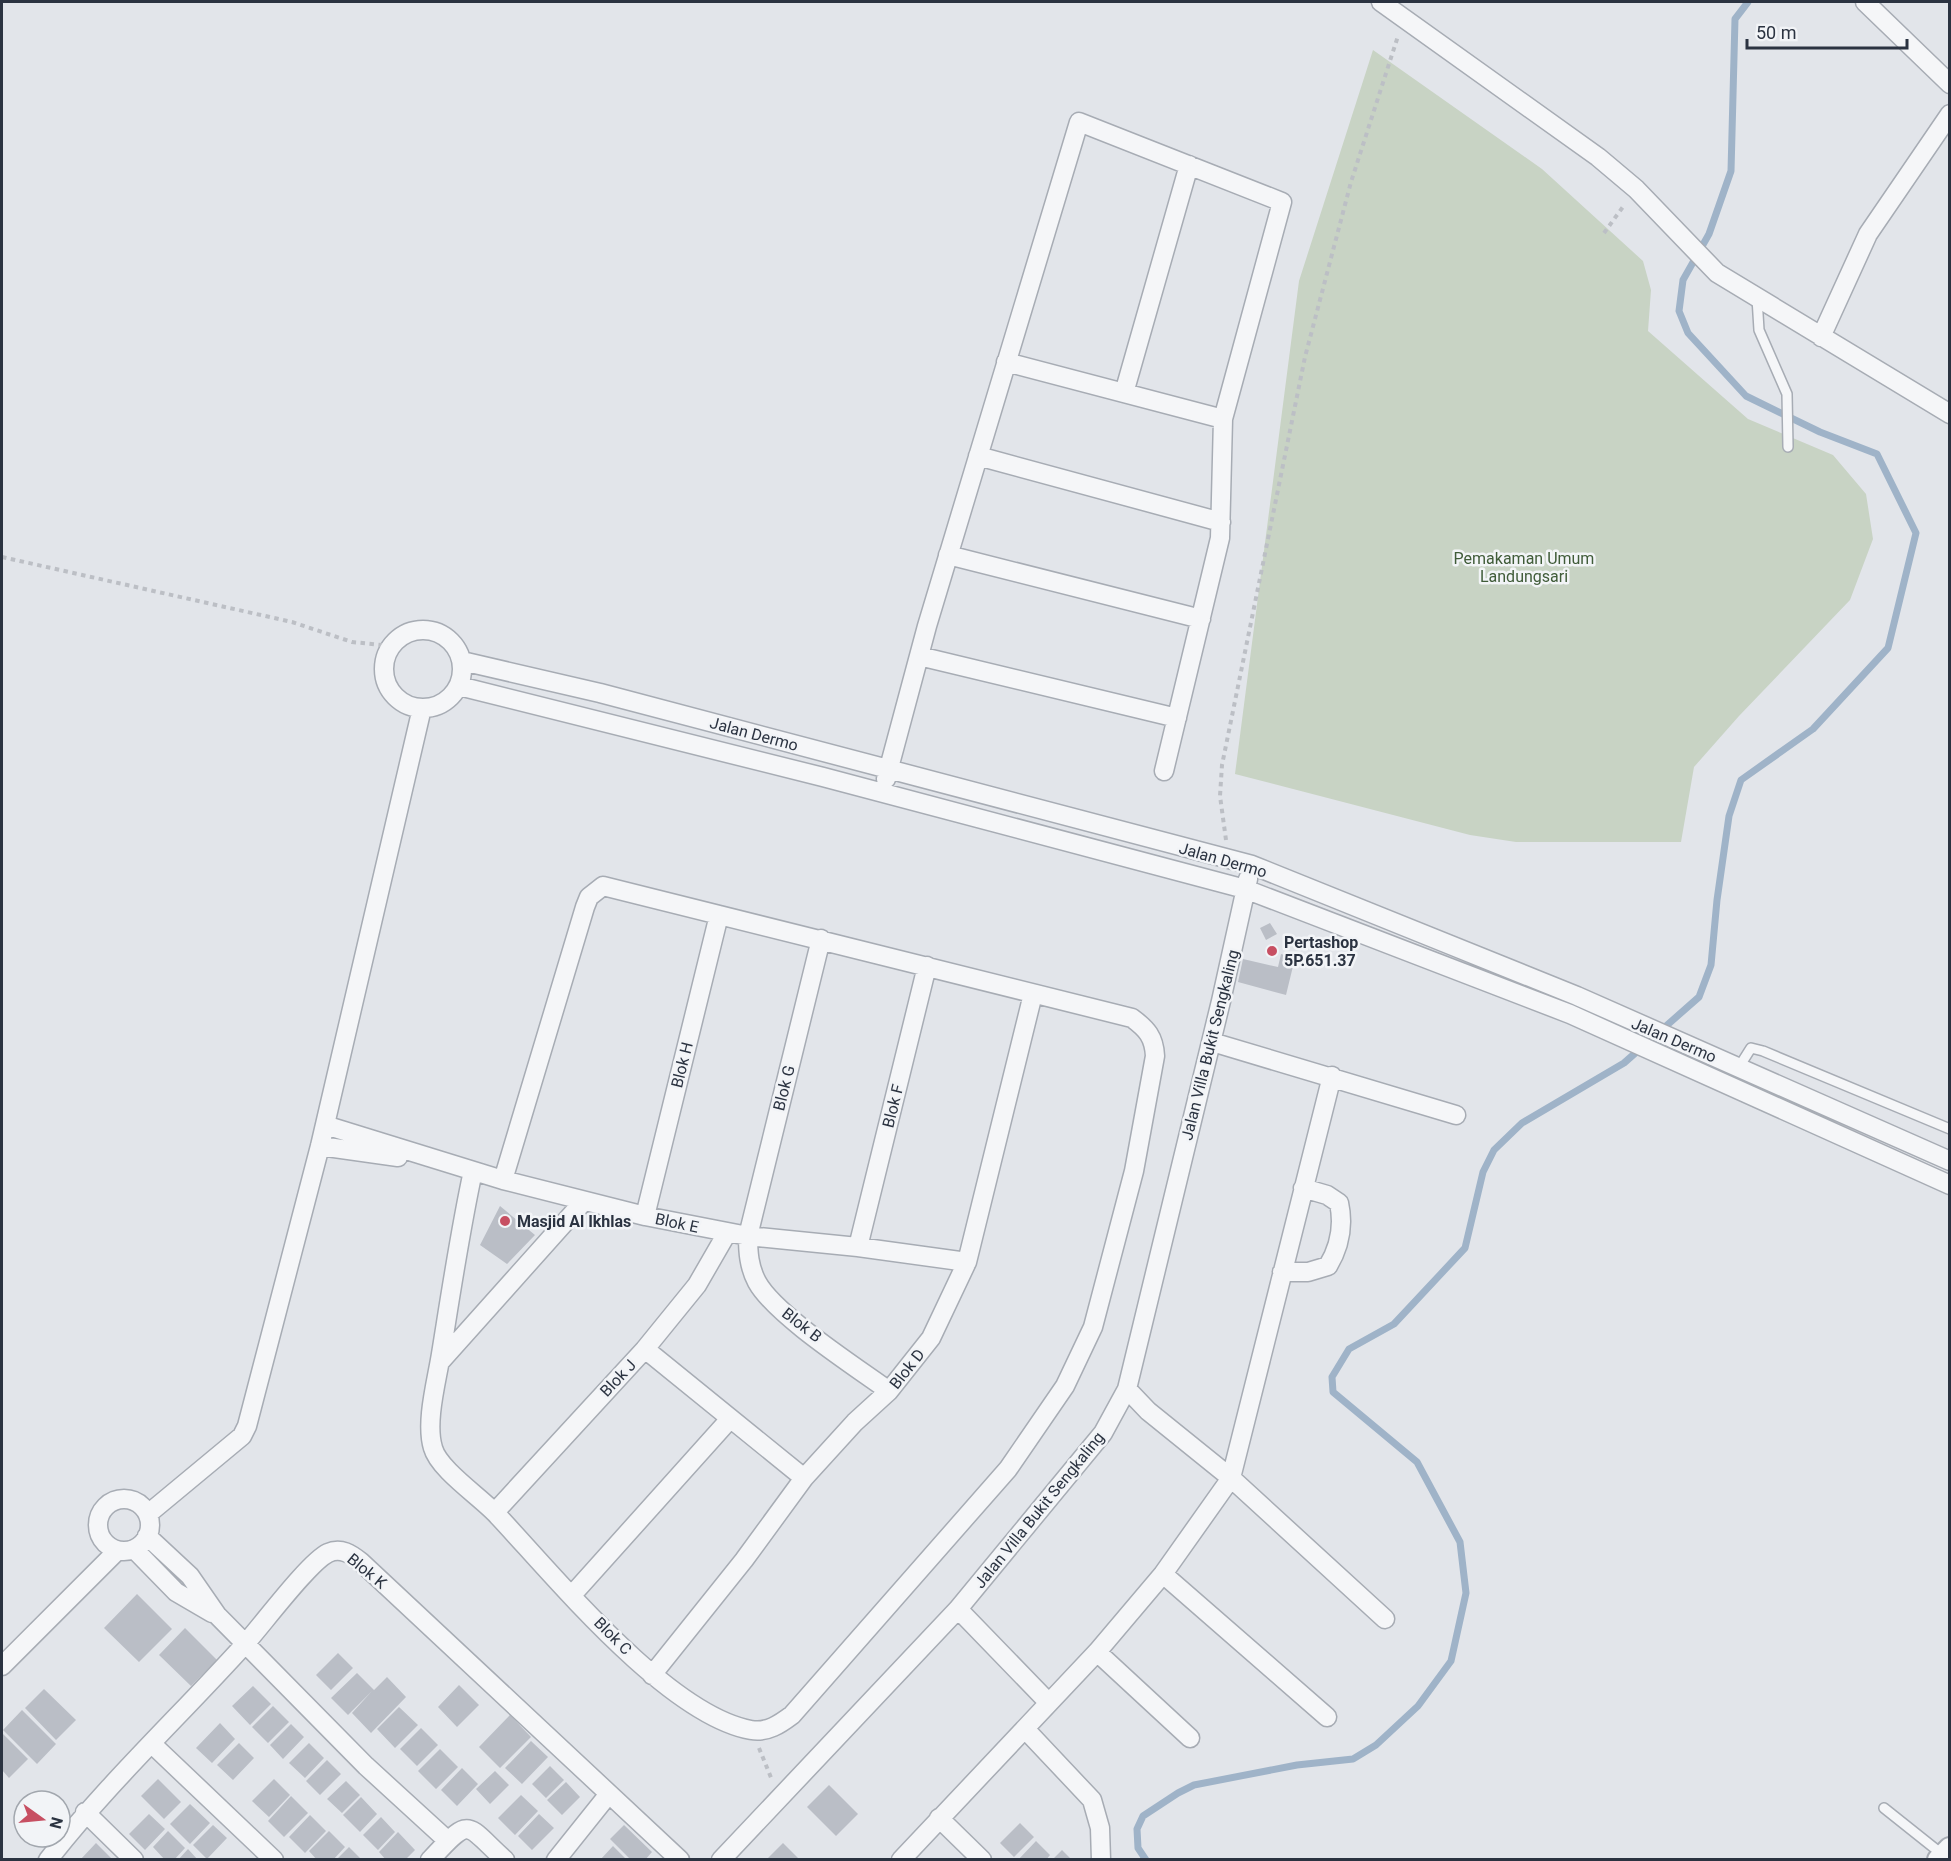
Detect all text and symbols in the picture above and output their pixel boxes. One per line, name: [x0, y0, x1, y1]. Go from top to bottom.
scale bar: [1747, 12, 1908, 50]
text: 50 m: [1756, 22, 1796, 43]
park label: Pemakaman Umum Landungsari: [1454, 549, 1594, 586]
street label: Jalan Dermo: [708, 713, 800, 755]
street label: Jalan Dermo: [1177, 838, 1269, 882]
place label: Pertashop 5P.651.37: [1284, 933, 1358, 970]
marker: Pertashop 5P.651.37: [1265, 944, 1279, 958]
street label: Jalan Villa Bukit Sengkaling: [1177, 948, 1243, 1142]
street label: Jalan Dermo: [1629, 1014, 1719, 1066]
street label: Blok H: [667, 1040, 697, 1090]
street label: Blok G: [769, 1063, 799, 1113]
street label: Blok F: [878, 1082, 908, 1130]
street label: Blok E: [653, 1209, 701, 1237]
place label: Masjid Al Ikhlas: [517, 1212, 631, 1231]
marker: Masjid Al Ikhlas: [498, 1214, 512, 1228]
street label: Blok B: [778, 1304, 826, 1346]
street label: Blok D: [885, 1345, 929, 1393]
street label: Blok J: [596, 1355, 640, 1401]
street label: Jalan Villa Bukit Sengkaling: [970, 1428, 1108, 1592]
street label: Blok K: [343, 1549, 391, 1593]
street label: Blok C: [590, 1613, 636, 1659]
north arrow: [12, 1789, 72, 1849]
text: N: [45, 1815, 67, 1831]

